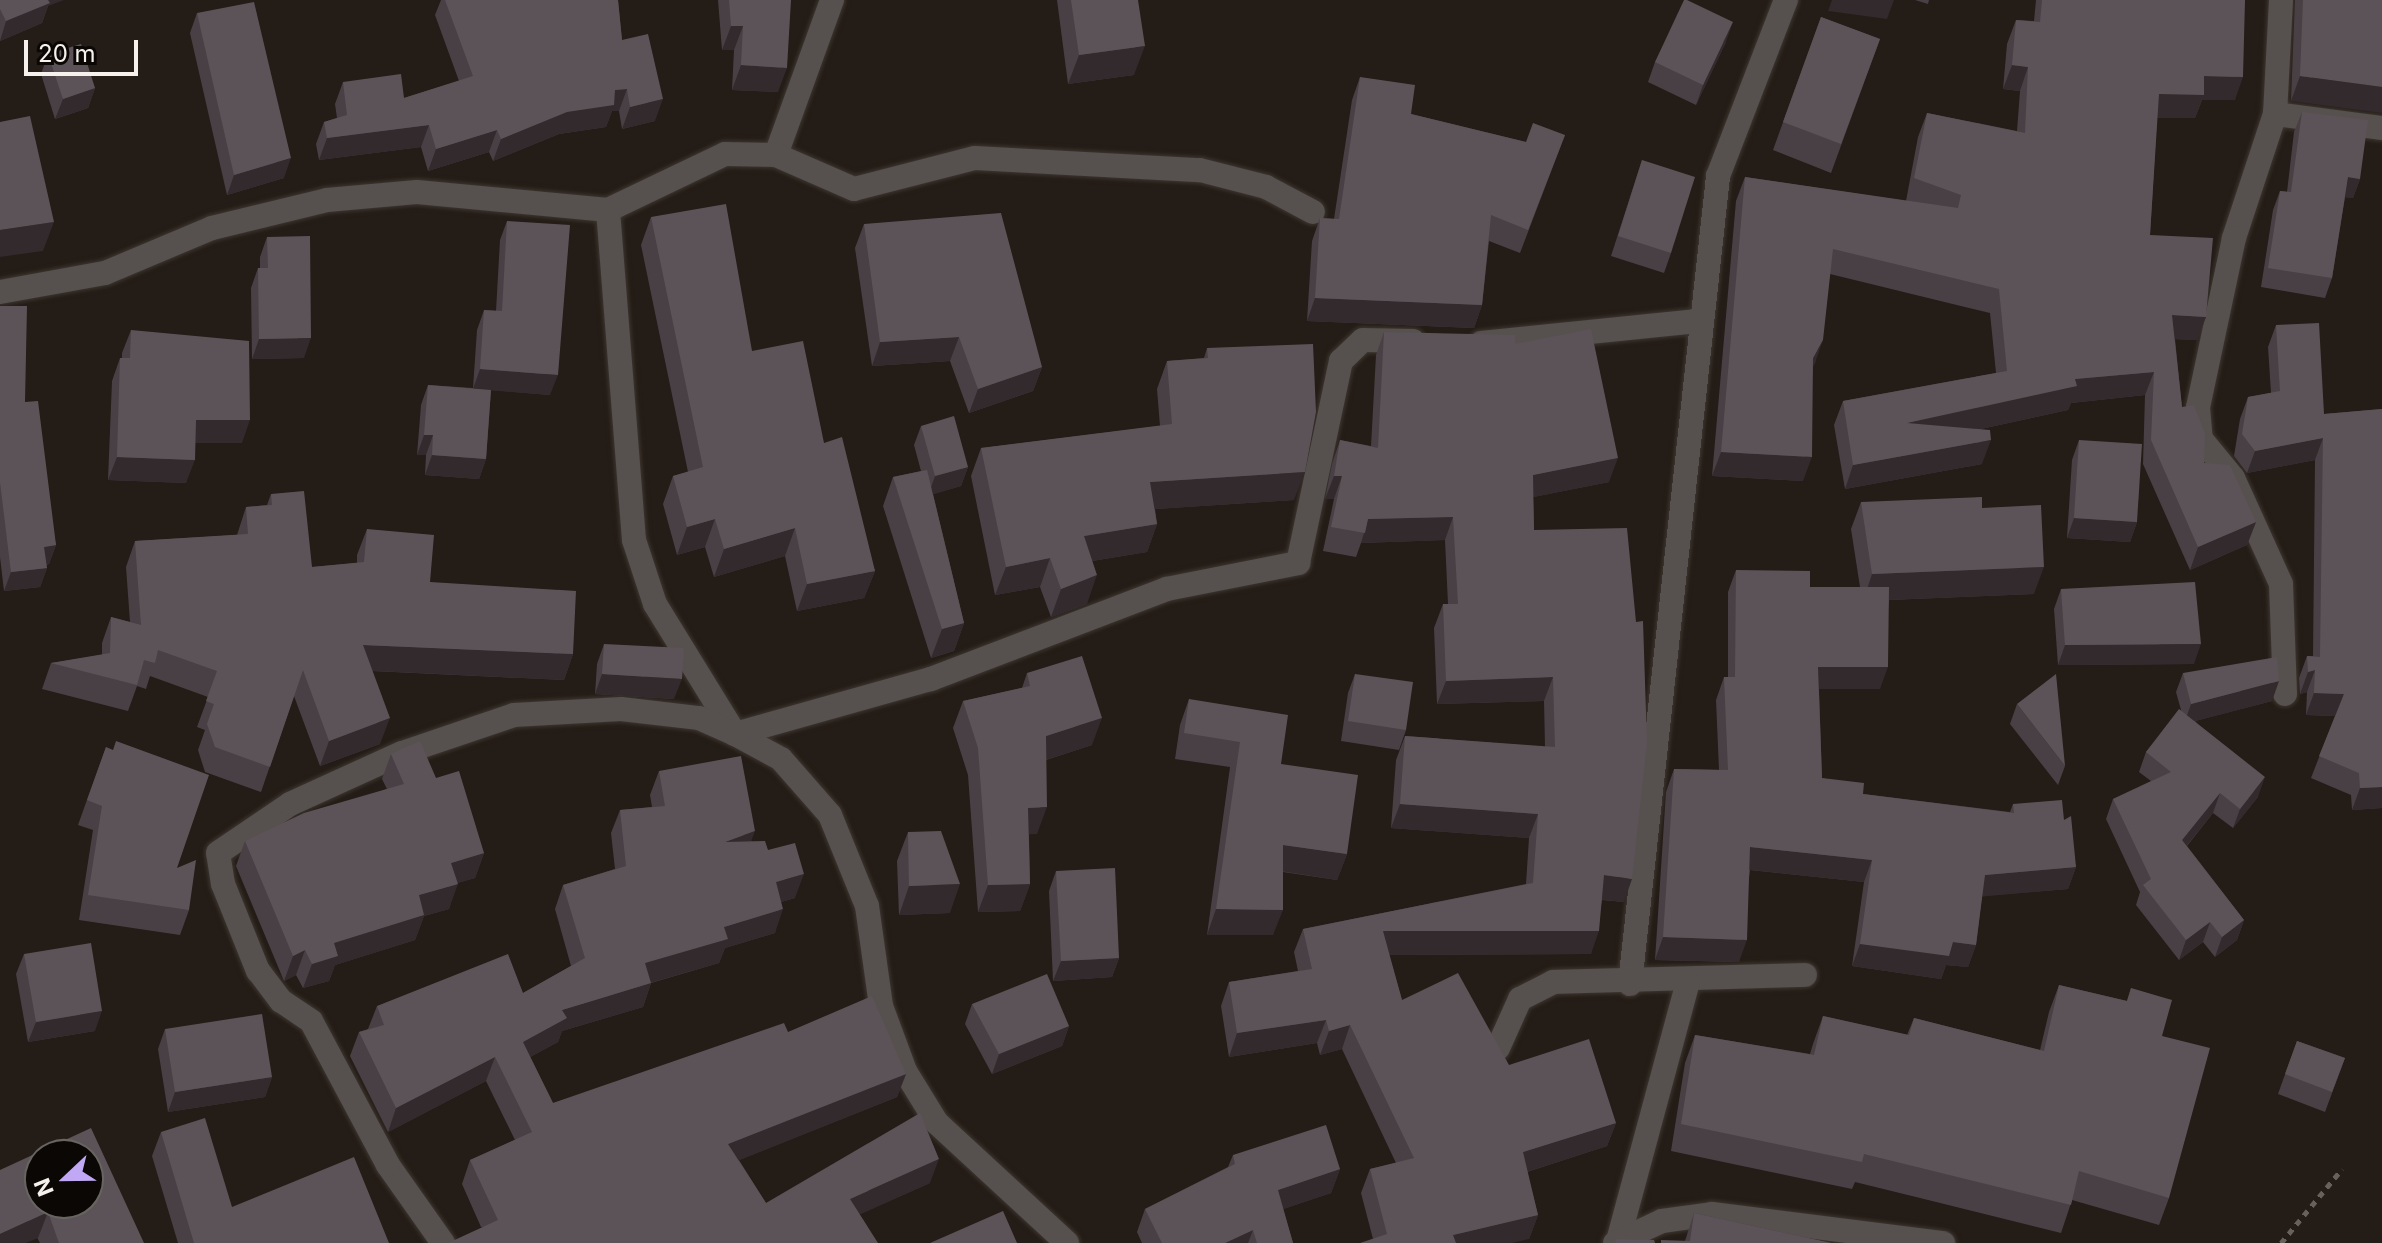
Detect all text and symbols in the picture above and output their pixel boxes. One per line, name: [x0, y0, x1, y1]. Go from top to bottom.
scale bar: [28, 24, 142, 74]
text: 20 m: [38, 39, 96, 68]
north arrow: [24, 1139, 104, 1219]
text: N: [28, 1175, 59, 1200]

